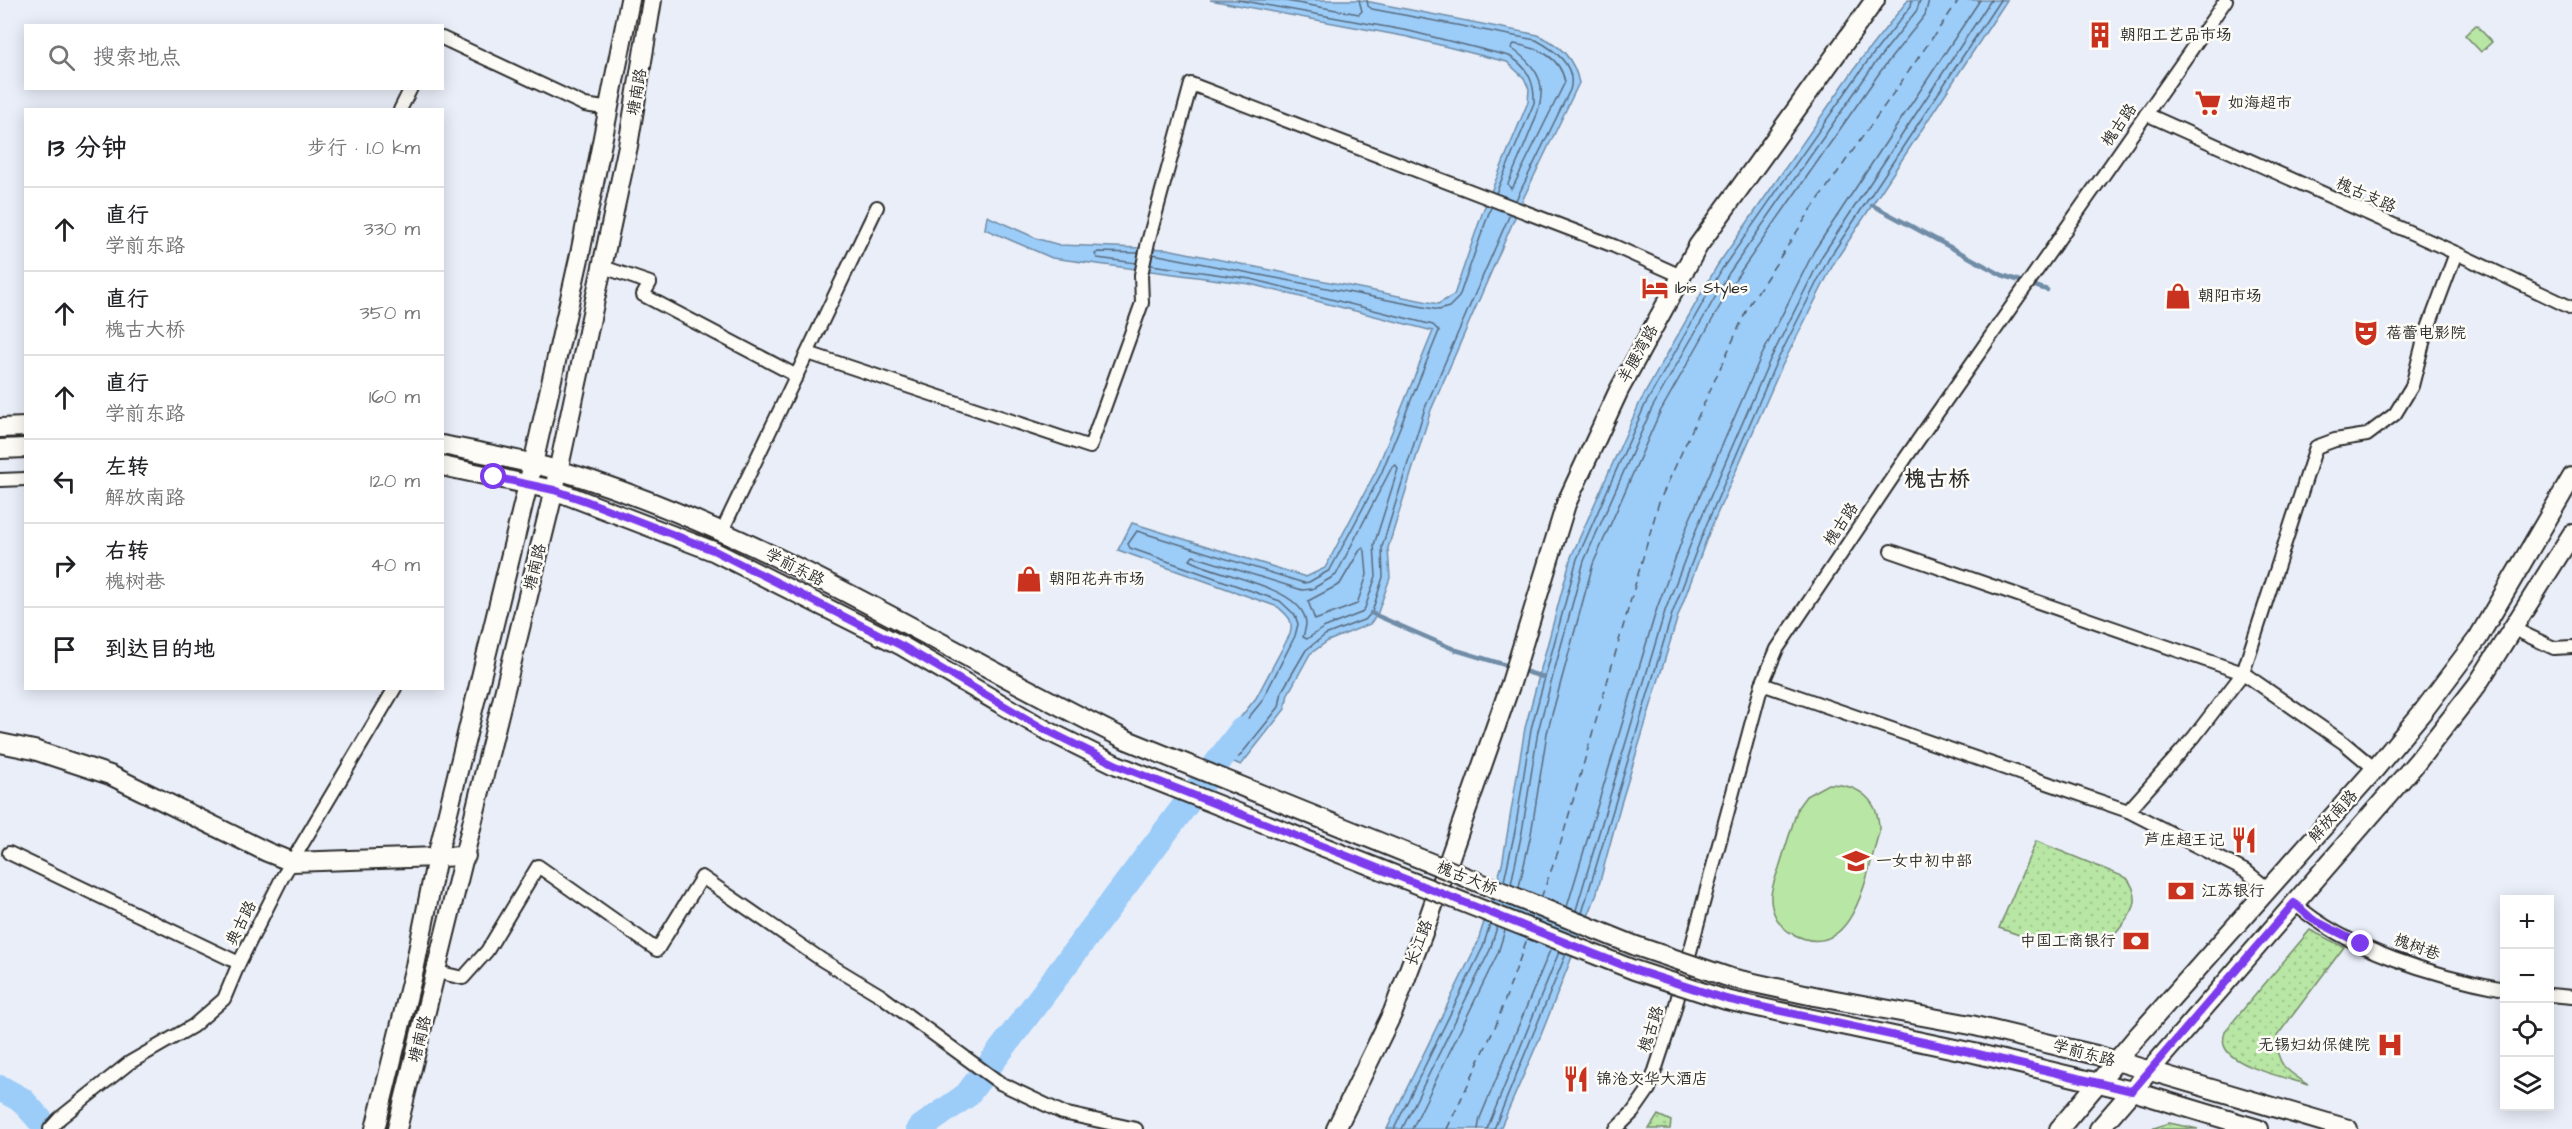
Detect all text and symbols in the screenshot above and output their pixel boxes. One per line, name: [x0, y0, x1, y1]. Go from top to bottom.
building icon: 朝阳工艺品市场: [2085, 20, 2115, 50]
search box: [24, 24, 444, 90]
place label: 朝阳工艺品市场: [2120, 24, 2232, 46]
icon: search: [45, 41, 78, 74]
text: 搜索地点: [93, 42, 181, 73]
street label: 塘南路: [622, 66, 652, 118]
supermarket icon: 如海超市: [2193, 88, 2223, 118]
place label: 如海超市: [2228, 92, 2292, 114]
street label: 槐古路: [2096, 99, 2142, 151]
text: 13 分钟: [48, 130, 127, 166]
text: 步行 · 1.0 km: [307, 134, 420, 162]
street label: 槐古支路: [2332, 172, 2400, 218]
text: 直行: [105, 200, 149, 231]
icon: ahead: [48, 213, 81, 246]
text: 330 m: [363, 215, 420, 243]
text: 学前东路: [105, 232, 185, 260]
hotel icon: Ibis Styles: [1640, 273, 1670, 303]
place label: Ibis Styles: [1675, 277, 1748, 300]
shop icon: 朝阳市场: [2163, 281, 2193, 311]
text: 直行: [105, 284, 149, 315]
place label: 朝阳市场: [2198, 285, 2262, 307]
icon: ahead: [48, 297, 81, 330]
text: 350 m: [359, 299, 420, 327]
text: 槐古大桥: [105, 316, 185, 344]
theatre icon: 蓓蕾电影院: [2351, 318, 2381, 348]
street label: 羊腰湾路: [1613, 321, 1663, 387]
place label: 蓓蕾电影院: [2386, 322, 2466, 344]
text: 直行: [105, 368, 149, 399]
icon: ahead: [48, 381, 81, 414]
text: 160 m: [369, 383, 420, 411]
text: 学前东路: [105, 400, 185, 428]
text: 左转: [105, 452, 149, 483]
route start: [480, 463, 506, 489]
district label: 槐古桥: [1904, 464, 1970, 495]
icon: left: [48, 465, 81, 498]
text: 120 m: [370, 467, 420, 495]
text: 解放南路: [105, 484, 185, 512]
street label: 槐古路: [1818, 498, 1864, 550]
text: 右转: [105, 536, 149, 567]
street label: 塘南路: [519, 541, 551, 593]
street label: 学前东路: [761, 543, 829, 591]
icon: right: [48, 549, 81, 582]
text: 40 m: [370, 551, 420, 579]
shop icon: 朝阳花卉市场: [1014, 564, 1044, 594]
text: 槐树巷: [105, 568, 165, 596]
place label: 朝阳花卉市场: [1049, 568, 1145, 590]
icon: arrive: [48, 633, 81, 666]
text: 到达目的地: [105, 634, 215, 665]
street label: 解放南路: [2303, 785, 2363, 847]
restaurant icon: 芦庄超王记: [2229, 825, 2259, 855]
place label: 芦庄超王记: [2144, 829, 2224, 851]
school or university icon: 一女中初中部: [1841, 846, 1871, 876]
place label: 一女中初中部: [1876, 850, 1972, 872]
street label: 槐古大桥: [1433, 856, 1501, 900]
bank icon: 江苏银行: [2166, 876, 2196, 906]
place label: 江苏银行: [2201, 880, 2265, 902]
map controls: [2500, 895, 2554, 1111]
button: +: [2500, 895, 2554, 949]
street label: 典古路: [220, 897, 262, 949]
street label: 长江路: [1400, 917, 1438, 969]
bank icon: 中国工商银行: [2121, 926, 2151, 956]
street label: 槐树巷: [2391, 928, 2443, 966]
place label: 中国工商银行: [2020, 930, 2116, 952]
route end: [2347, 930, 2373, 956]
button: −: [2500, 949, 2554, 1003]
street label: 槐古路: [1633, 1003, 1669, 1055]
button: locate: [2500, 1003, 2554, 1057]
street label: 塘南路: [404, 1013, 436, 1065]
hospital icon: 无锡妇幼保健院: [2375, 1030, 2405, 1060]
street label: 学前东路: [2050, 1034, 2118, 1072]
place label: 无锡妇幼保健院: [2258, 1034, 2370, 1056]
button: layers: [2500, 1057, 2554, 1111]
restaurant icon: 锦沧文华大酒店: [1561, 1064, 1591, 1094]
place label: 锦沧文华大酒店: [1596, 1068, 1708, 1090]

